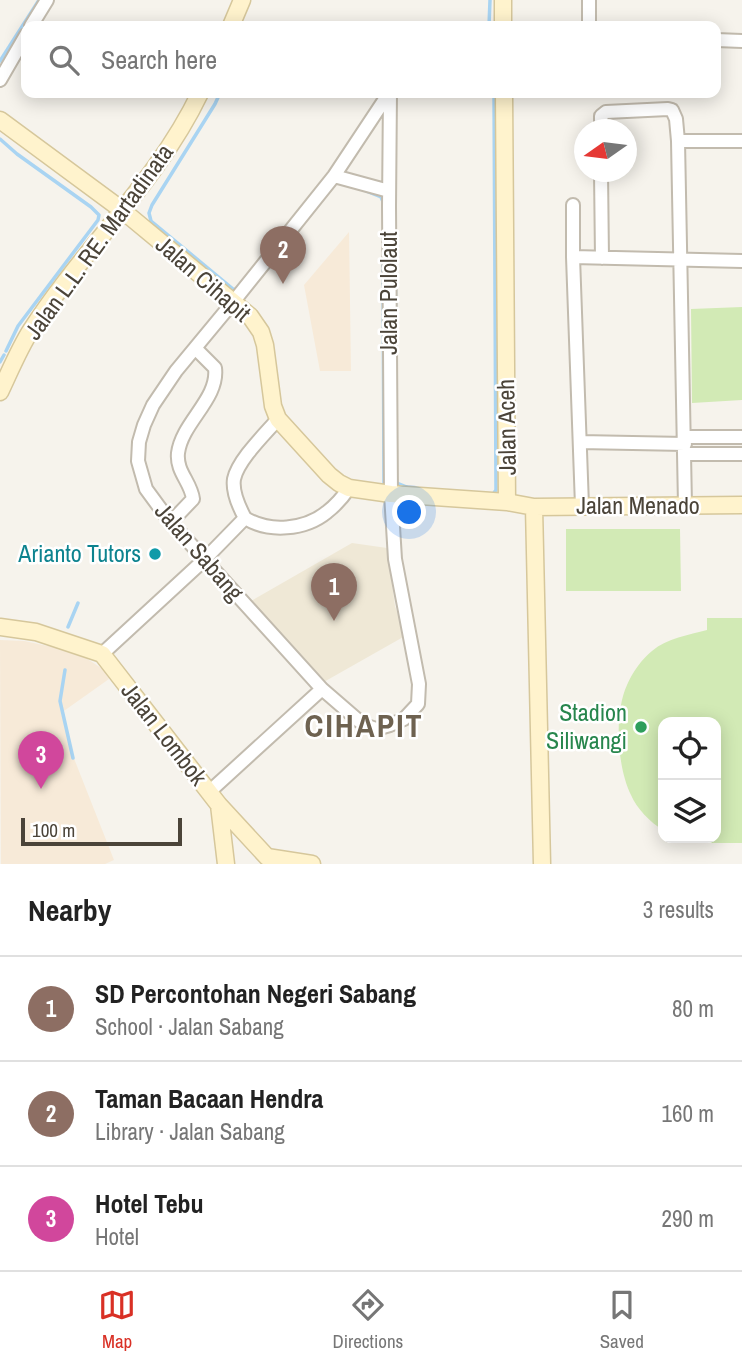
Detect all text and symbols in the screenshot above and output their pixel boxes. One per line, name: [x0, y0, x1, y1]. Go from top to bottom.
search box: [21, 21, 721, 98]
icon: search: [45, 41, 83, 79]
text: Search here: [101, 42, 217, 77]
north arrow: [574, 119, 637, 182]
street label: Jalan L.L. RE. Martadinata: [16, 137, 180, 346]
pin: 2: [260, 226, 306, 284]
street label: Jalan Cihapit: [149, 228, 258, 329]
street label: Jalan Pulolaut: [372, 231, 404, 355]
street label: Jalan Aceh: [489, 379, 523, 475]
street label: Jalan Menado: [576, 489, 700, 521]
street label: Jalan Sabang: [148, 495, 251, 607]
your location: [392, 495, 426, 529]
place label: Arianto Tutors: [17, 537, 141, 569]
marker: Arianto Tutors: [147, 546, 163, 562]
pin: 1: [311, 563, 357, 621]
street label: Jalan Lombok: [114, 675, 215, 792]
place label: Stadion Siliwangi: [546, 696, 627, 756]
district label: CIHAPIT: [305, 704, 423, 747]
map controls: [658, 717, 721, 843]
button: locate: [658, 717, 721, 780]
marker: Stadion Siliwangi: [633, 719, 649, 735]
pin: 3: [18, 731, 64, 789]
button: layers: [658, 780, 721, 843]
scale bar: [21, 815, 182, 847]
text: 100 m: [32, 817, 75, 843]
text: Nearby: [28, 890, 111, 930]
text: 3 results: [643, 894, 714, 925]
text: SD Percontohan Negeri Sabang: [95, 976, 416, 1011]
text: 1: [46, 993, 56, 1024]
text: 80 m: [672, 993, 714, 1024]
text: School · Jalan Sabang: [95, 1011, 284, 1042]
text: Taman Bacaan Hendra: [95, 1081, 323, 1116]
text: 2: [46, 1098, 56, 1129]
text: 160 m: [662, 1098, 714, 1129]
text: Library · Jalan Sabang: [95, 1116, 285, 1147]
text: Hotel Tebu: [95, 1186, 204, 1221]
text: 3: [46, 1203, 56, 1234]
text: 290 m: [662, 1203, 714, 1234]
text: Hotel: [95, 1221, 139, 1252]
tab: Map: [98, 1286, 136, 1354]
tab: Directions: [332, 1286, 403, 1354]
tab: Saved: [600, 1286, 644, 1354]

